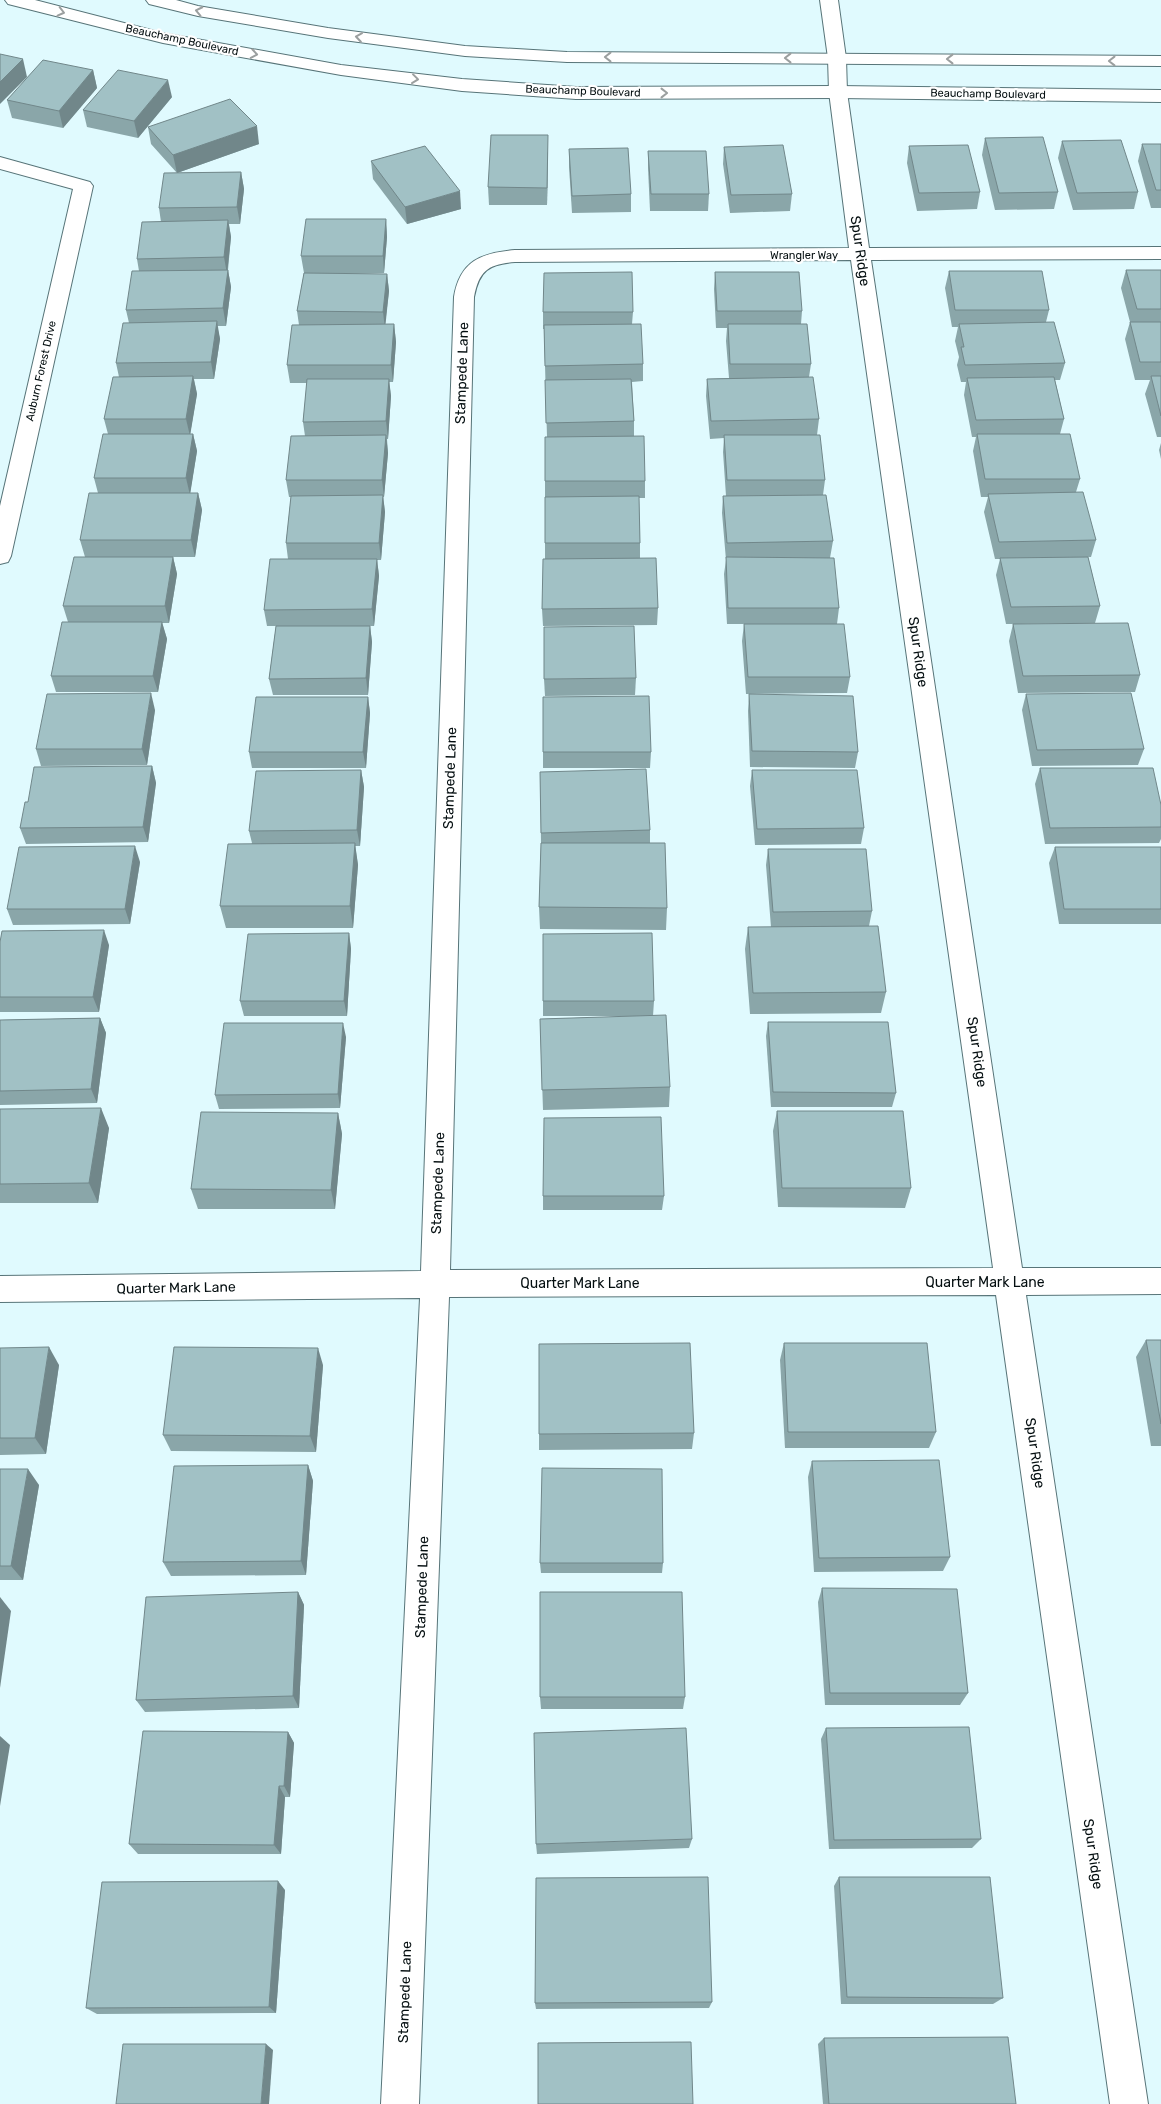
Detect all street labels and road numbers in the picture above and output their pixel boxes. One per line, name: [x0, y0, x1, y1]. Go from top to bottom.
street label: Beauchamp Boulevard: [124, 22, 240, 58]
street label: Beauchamp Boulevard: [525, 82, 641, 100]
street label: Beauchamp Boulevard: [930, 86, 1046, 102]
street label: Spur Ridge: [847, 215, 873, 287]
street label: Wrangler Way: [770, 249, 838, 262]
street label: Auburn Forest Drive: [23, 320, 59, 422]
street label: Stampede Lane: [452, 322, 472, 424]
street label: Spur Ridge: [905, 616, 931, 688]
street label: Stampede Lane: [440, 727, 460, 829]
street label: Spur Ridge: [964, 1016, 990, 1088]
street label: Stampede Lane: [428, 1132, 448, 1234]
street label: Quarter Mark Lane: [925, 1274, 1045, 1291]
street label: Quarter Mark Lane: [520, 1275, 640, 1292]
street label: Quarter Mark Lane: [116, 1278, 236, 1298]
street label: Spur Ridge: [1022, 1417, 1048, 1489]
street label: Stampede Lane: [412, 1536, 432, 1638]
street label: Spur Ridge: [1080, 1818, 1106, 1890]
street label: Stampede Lane: [395, 1941, 415, 2043]

